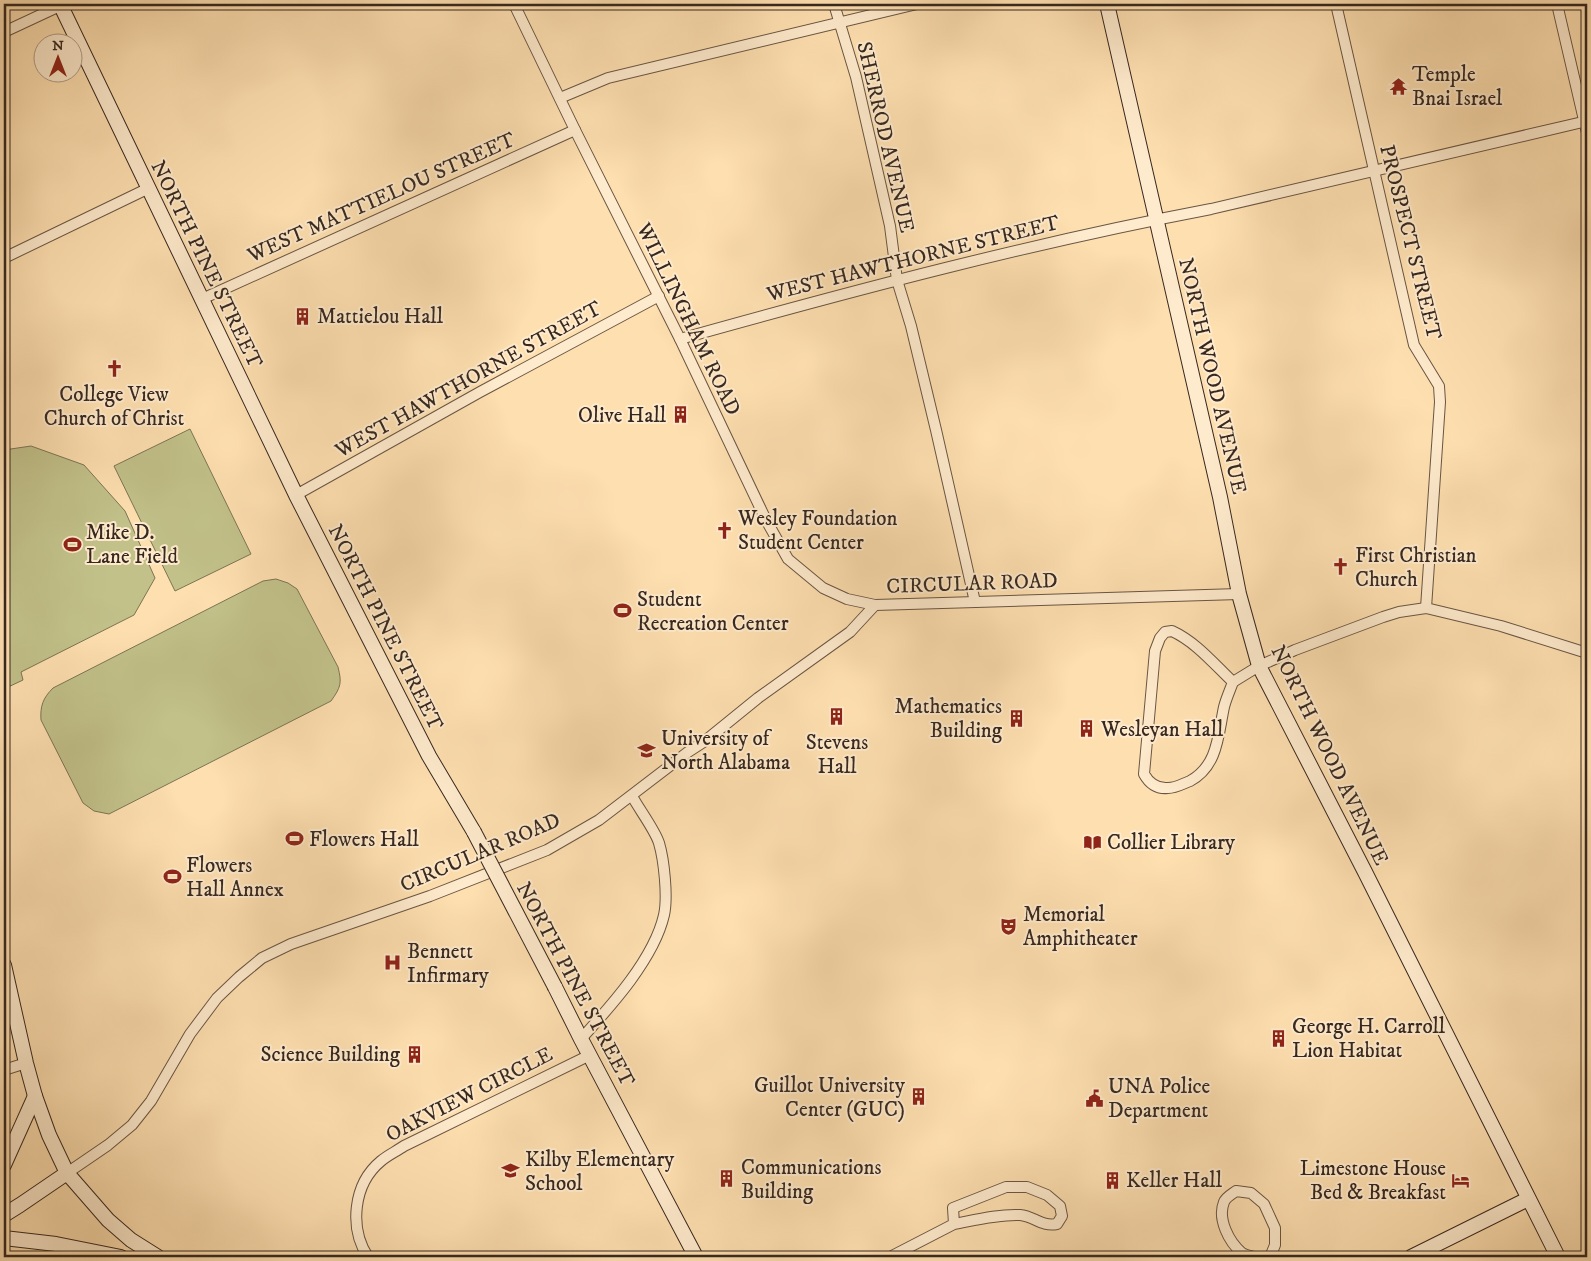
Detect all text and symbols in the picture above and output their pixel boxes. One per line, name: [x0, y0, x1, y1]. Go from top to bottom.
north arrow: [32, 32, 82, 82]
text: N: [52, 37, 64, 55]
street label: SHERROD AVENUE: [850, 39, 920, 235]
place label: Temple Bnai Israel: [1412, 62, 1503, 112]
temple icon: Temple Bnai Israel: [1388, 76, 1408, 96]
street label: WEST MATTIELOU STREET: [243, 127, 519, 269]
street label: PROSPECT STREET: [1373, 142, 1447, 342]
street label: NORTH PINE STREET: [145, 156, 268, 373]
street label: WEST HAWTHORNE STREET: [763, 210, 1062, 308]
street label: WILLINGHAM ROAD: [630, 218, 746, 420]
street label: NORTH WOOD AVENUE: [1172, 256, 1252, 497]
street label: WEST HAWTHORNE STREET: [330, 296, 606, 465]
place label: Mattielou Hall: [317, 304, 444, 330]
building icon: Mattielou Hall: [293, 306, 313, 326]
church icon: College View Church of Christ: [104, 359, 124, 379]
place label: College View Church of Christ: [44, 382, 185, 432]
place label: Olive Hall: [578, 403, 667, 429]
building icon: Olive Hall: [670, 405, 690, 425]
place label: Wesley Foundation Student Center: [737, 506, 898, 556]
place label: Mike D. Lane Field: [86, 520, 178, 570]
street label: NORTH PINE STREET: [322, 520, 448, 735]
church icon: Wesley Foundation Student Center: [714, 520, 734, 540]
sports icon: Mike D. Lane Field: [62, 534, 82, 554]
place label: First Christian Church: [1355, 543, 1477, 593]
church icon: First Christian Church: [1331, 557, 1351, 577]
street label: CIRCULAR ROAD: [886, 568, 1058, 600]
place label: Student Recreation Center: [637, 587, 789, 637]
sports icon: Student Recreation Center: [613, 601, 633, 621]
street label: NORTH WOOD AVENUE: [1264, 641, 1394, 870]
place label: Mathematics Building: [895, 694, 1003, 744]
building icon: Stevens Hall: [827, 707, 847, 727]
building icon: Mathematics Building: [1006, 708, 1026, 728]
place label: Wesleyan Hall: [1100, 717, 1224, 743]
building icon: Wesleyan Hall: [1077, 719, 1097, 739]
place label: University of North Alabama: [661, 726, 790, 776]
place label: Stevens Hall: [806, 730, 868, 780]
school or university icon: University of North Alabama: [637, 740, 657, 760]
street label: CIRCULAR ROAD: [396, 807, 564, 898]
place label: Flowers Hall: [309, 827, 420, 853]
sports icon: Flowers Hall: [285, 829, 305, 849]
place label: Collier Library: [1107, 830, 1236, 856]
library icon: Collier Library: [1083, 832, 1103, 852]
place label: Flowers Hall Annex: [186, 853, 284, 903]
sports icon: Flowers Hall Annex: [162, 867, 182, 887]
street label: NORTH PINE STREET: [510, 878, 640, 1091]
place label: Memorial Amphitheater: [1023, 902, 1138, 952]
theatre icon: Memorial Amphitheater: [999, 916, 1019, 936]
place label: Bennett Infirmary: [407, 939, 490, 989]
hospital icon: Bennett Infirmary: [383, 953, 403, 973]
place label: George H. Carroll Lion Habitat: [1292, 1014, 1446, 1064]
building icon: George H. Carroll Lion Habitat: [1268, 1028, 1288, 1048]
place label: Science Building: [260, 1042, 401, 1068]
street label: OAKVIEW CIRCLE: [382, 1042, 557, 1148]
building icon: Science Building: [404, 1044, 424, 1064]
place label: Guillot University Center (GUC): [754, 1073, 906, 1123]
place label: UNA Police Department: [1108, 1074, 1211, 1124]
building icon: Guillot University Center (GUC): [909, 1087, 929, 1107]
public building icon: UNA Police Department: [1084, 1088, 1104, 1108]
place label: Kilby Elementary School: [525, 1147, 675, 1197]
place label: Communications Building: [741, 1155, 881, 1205]
place label: Limestone House Bed & Breakfast: [1300, 1156, 1446, 1206]
school or university icon: Kilby Elementary School: [501, 1161, 521, 1181]
place label: Keller Hall: [1126, 1168, 1223, 1194]
building icon: Communications Building: [717, 1169, 737, 1189]
building icon: Keller Hall: [1102, 1170, 1122, 1190]
hotel icon: Limestone House Bed & Breakfast: [1450, 1170, 1470, 1190]

